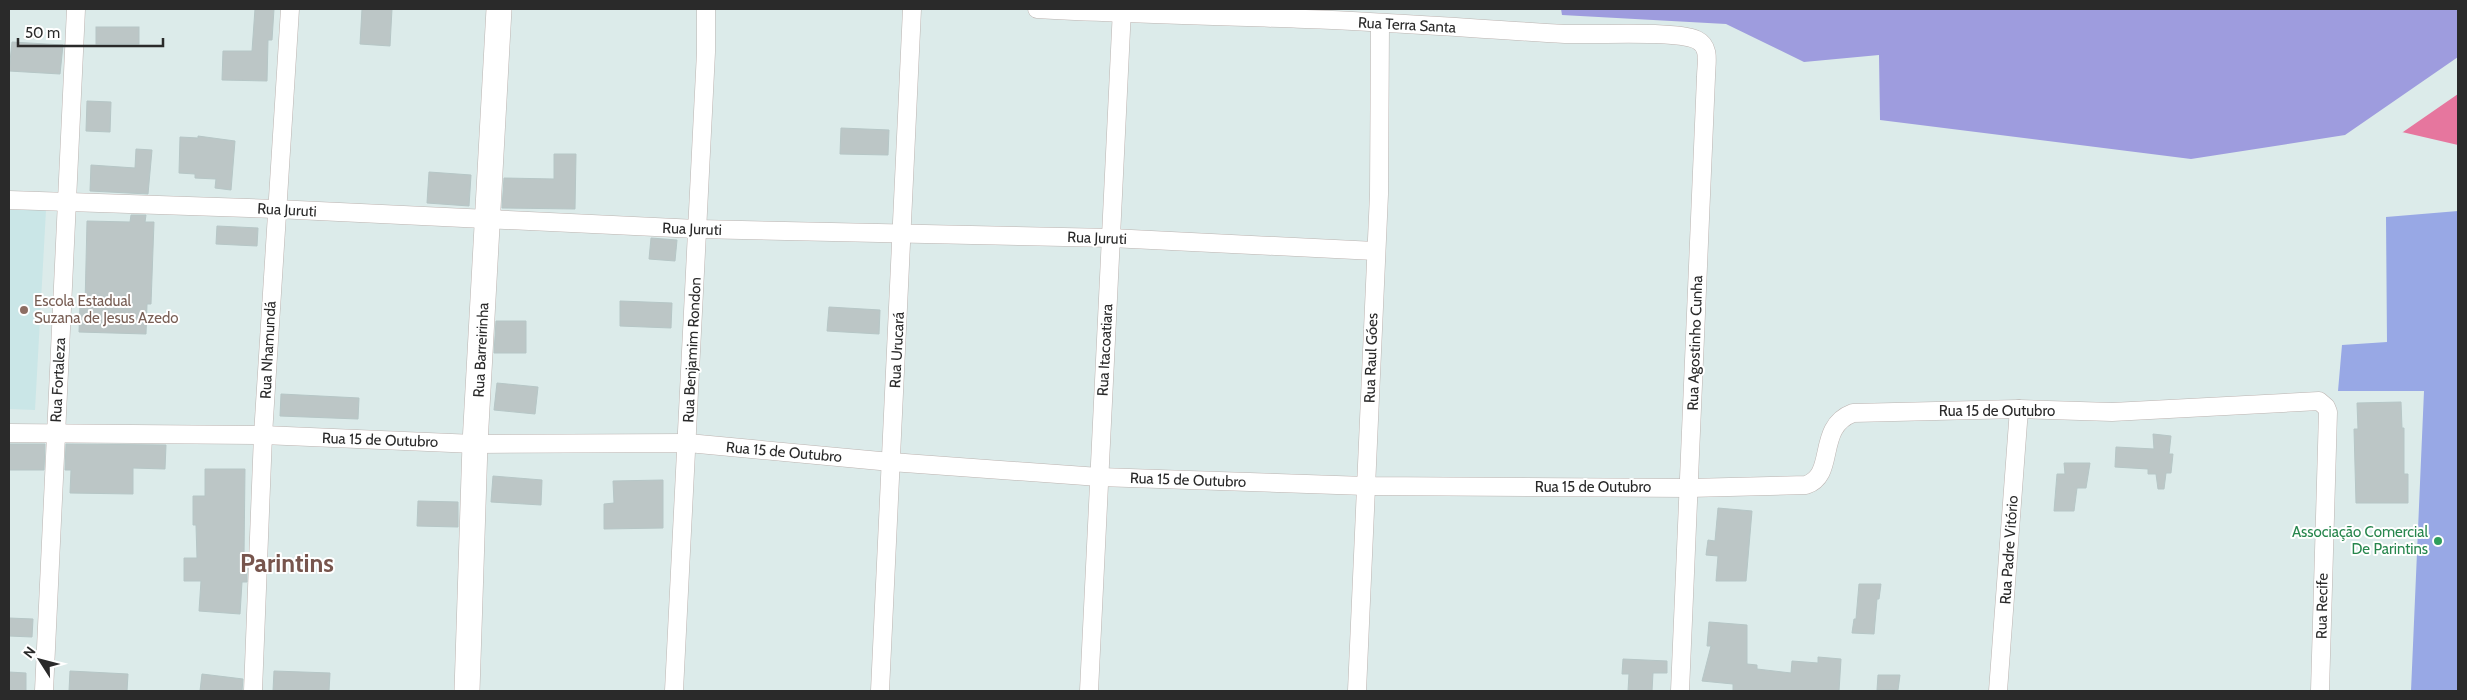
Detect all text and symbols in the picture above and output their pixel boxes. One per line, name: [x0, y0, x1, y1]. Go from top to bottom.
street label: Rua Terra Santa: [1357, 13, 1457, 37]
scale bar: [18, 15, 162, 47]
text: 50 m: [25, 24, 60, 42]
street label: Rua Juruti: [257, 199, 317, 221]
street label: Rua Juruti: [662, 219, 722, 239]
street label: Rua Juruti: [1067, 228, 1127, 248]
street label: Rua Agostinho Cunha: [1684, 274, 1706, 411]
street label: Rua Benjamim Rondon: [679, 277, 705, 423]
place label: Escola Estadual Suzana de Jesus Azedo: [34, 292, 178, 327]
street label: Rua Nhamundá: [256, 300, 280, 399]
street label: Rua Barreirinha: [470, 301, 493, 398]
street label: Rua Itacoatiara: [1094, 303, 1116, 397]
marker: Escola Estadual Suzana de Jesus Azedo: [18, 304, 30, 316]
street label: Rua Urucará: [886, 311, 908, 389]
street label: Rua Raul Góes: [1360, 313, 1382, 403]
street label: Rua Fortaleza: [47, 336, 69, 423]
street label: Rua 15 de Outubro: [1939, 402, 2055, 420]
street label: Rua 15 de Outubro: [322, 429, 438, 451]
street label: Rua 15 de Outubro: [725, 438, 843, 466]
street label: Rua 15 de Outubro: [1130, 469, 1246, 491]
street label: Rua 15 de Outubro: [1535, 478, 1651, 496]
street label: Rua Padre Vitório: [1996, 495, 2022, 605]
place label: Associação Comercial De Parintins: [2292, 523, 2428, 558]
marker: Associação Comercial De Parintins: [2432, 535, 2444, 547]
district label: Parintins: [240, 548, 334, 578]
street label: Rua Recife: [2312, 572, 2332, 639]
north arrow: [15, 635, 65, 685]
text: N: [19, 643, 40, 662]

